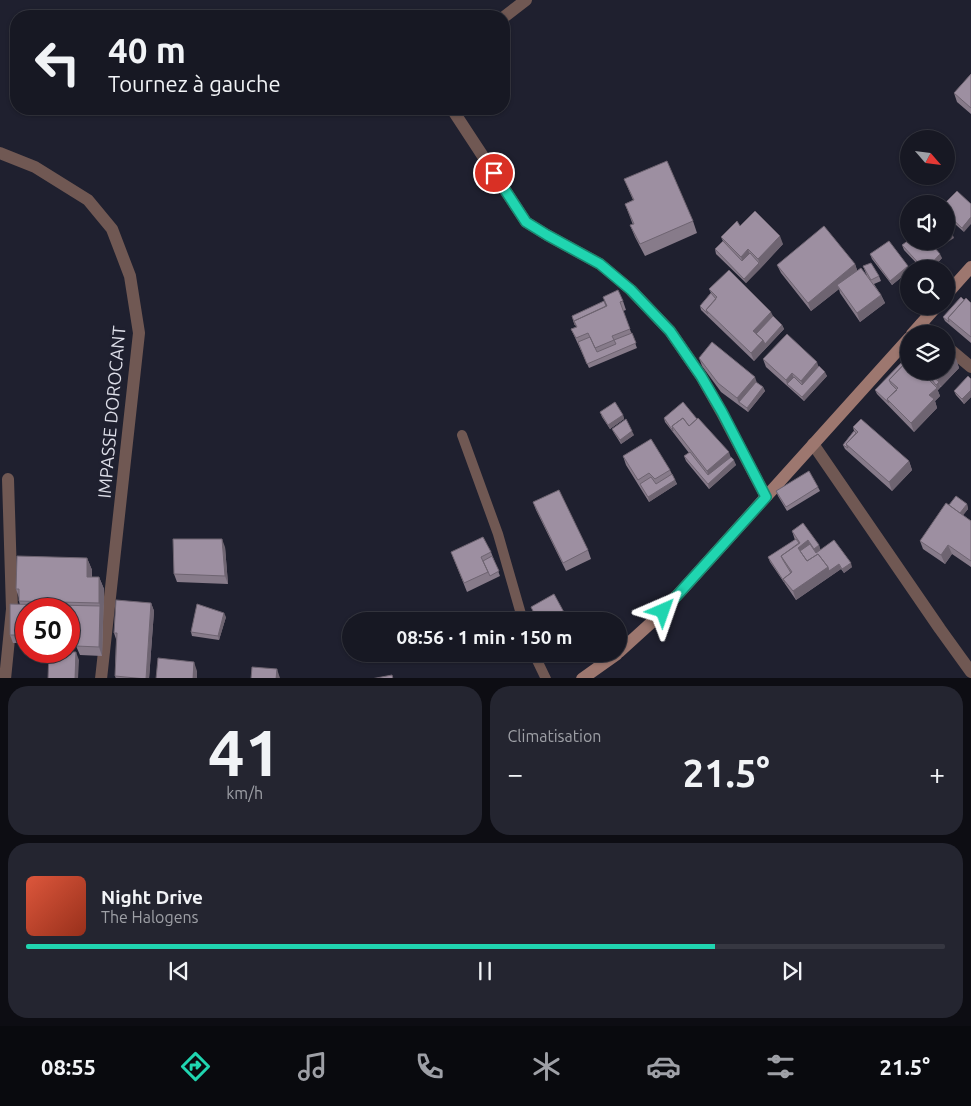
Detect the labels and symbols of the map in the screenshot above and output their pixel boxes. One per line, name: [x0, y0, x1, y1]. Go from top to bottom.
north arrow: [900, 130, 955, 185]
pin: [473, 152, 515, 194]
street label: IMPASSE DOROCANT: [93, 325, 129, 499]
position arrow: [636, 584, 688, 636]
speed limit sign: 50: [15, 598, 80, 663]

